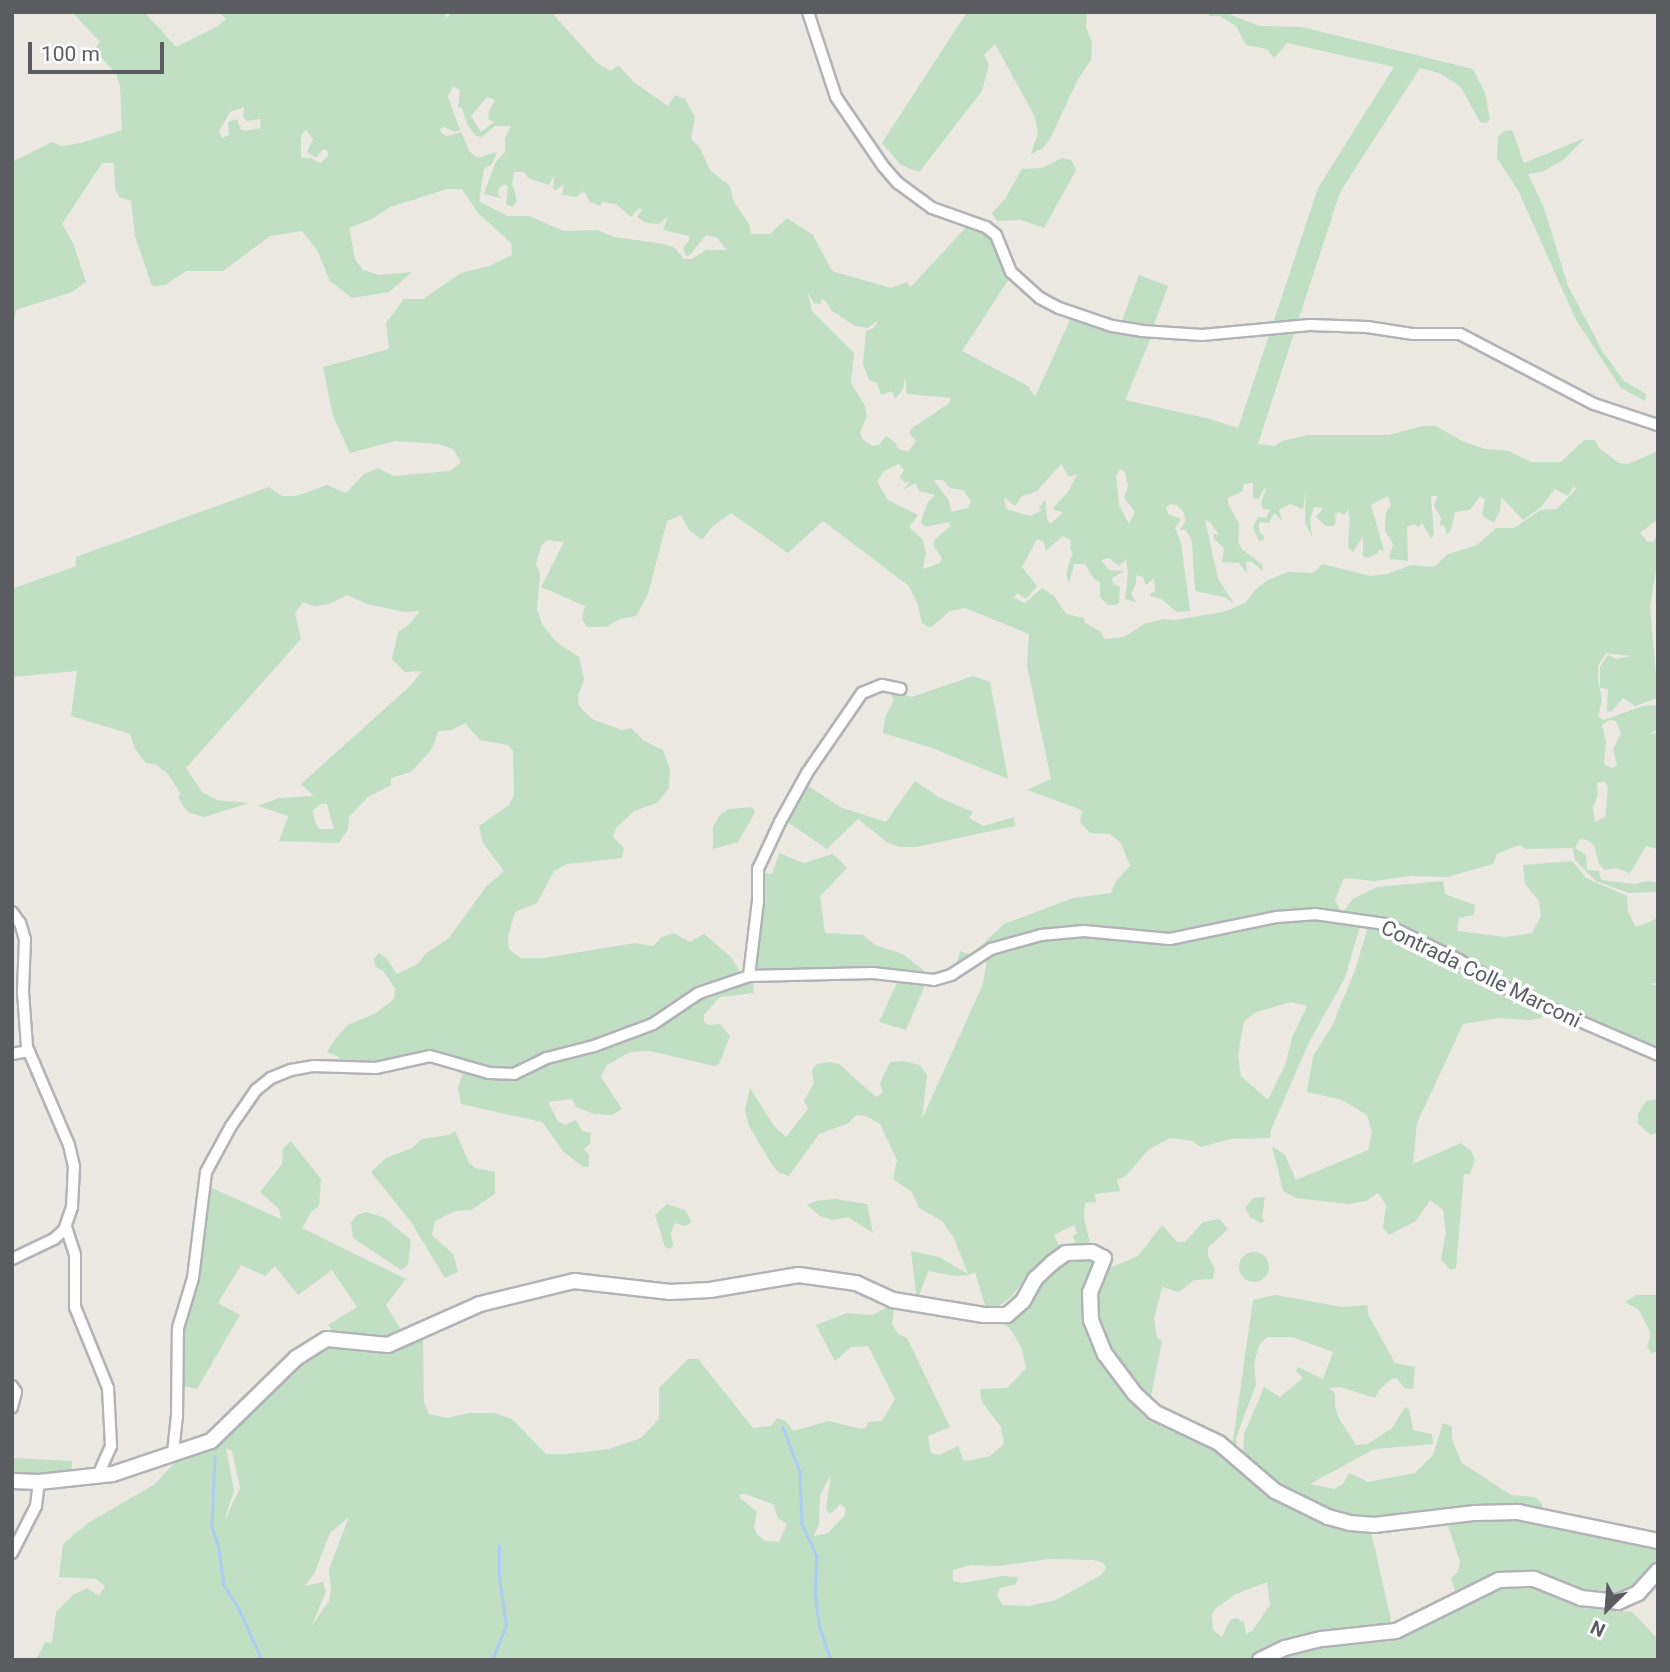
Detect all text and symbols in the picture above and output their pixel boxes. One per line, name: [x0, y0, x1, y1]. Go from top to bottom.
scale bar: [32, 28, 168, 72]
text: 100 m: [41, 42, 100, 66]
street label: Contrada Colle Marconi: [1377, 915, 1585, 1033]
north arrow: [1572, 1574, 1642, 1644]
text: N: [1587, 1615, 1609, 1642]

